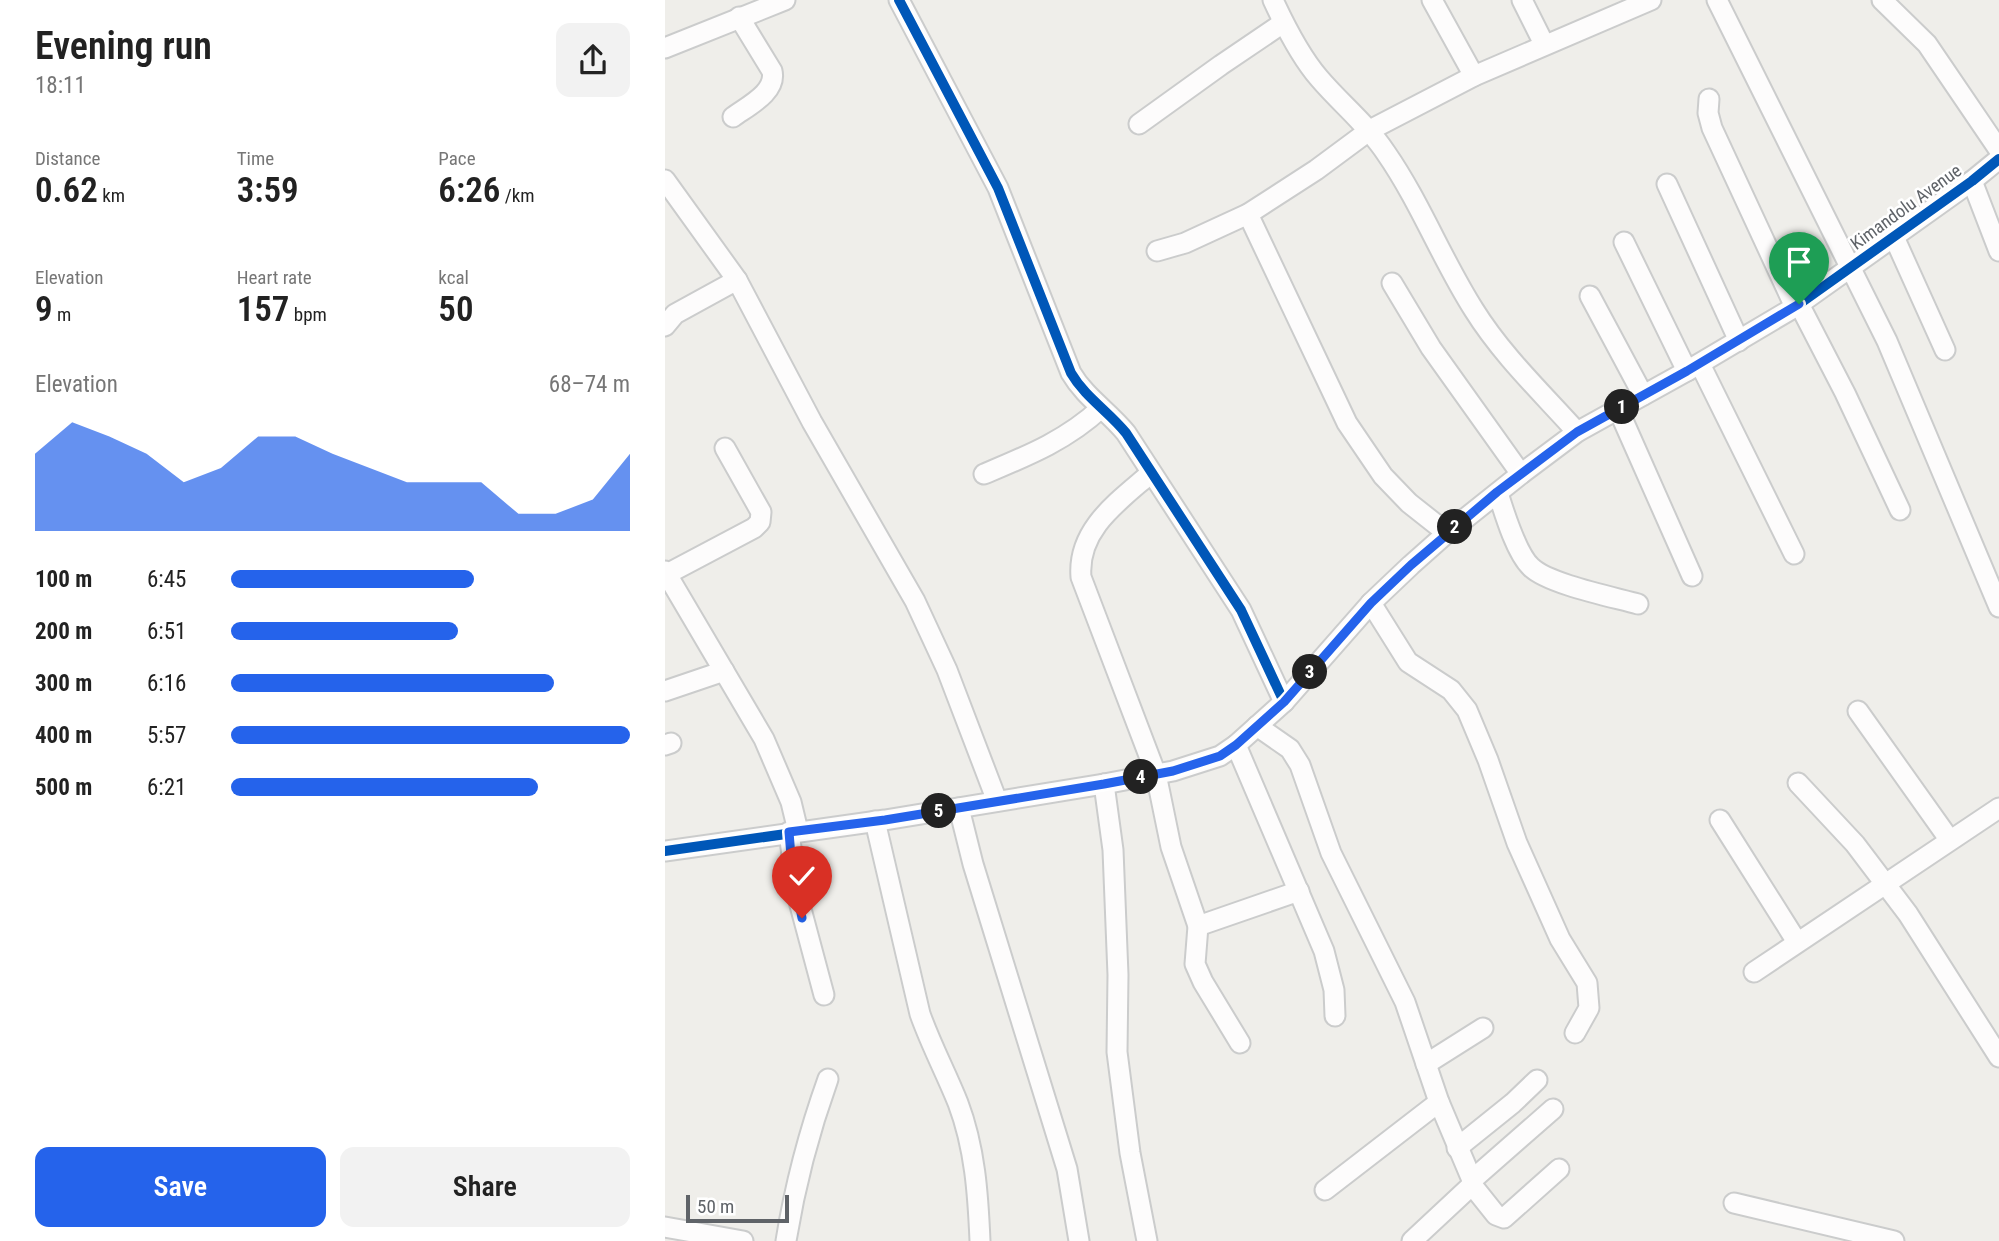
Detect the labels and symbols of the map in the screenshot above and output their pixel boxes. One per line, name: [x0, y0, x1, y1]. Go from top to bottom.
street label: Kimandolu Avenue: [1846, 159, 1965, 254]
pin: [1769, 232, 1829, 304]
pin: 1: [1605, 390, 1639, 424]
pin: 2: [1437, 510, 1473, 544]
pin: 3: [1293, 654, 1327, 690]
pin: 4: [1123, 760, 1159, 794]
pin: 5: [921, 794, 957, 828]
pin: [772, 846, 832, 918]
scale bar: [686, 1192, 789, 1224]

